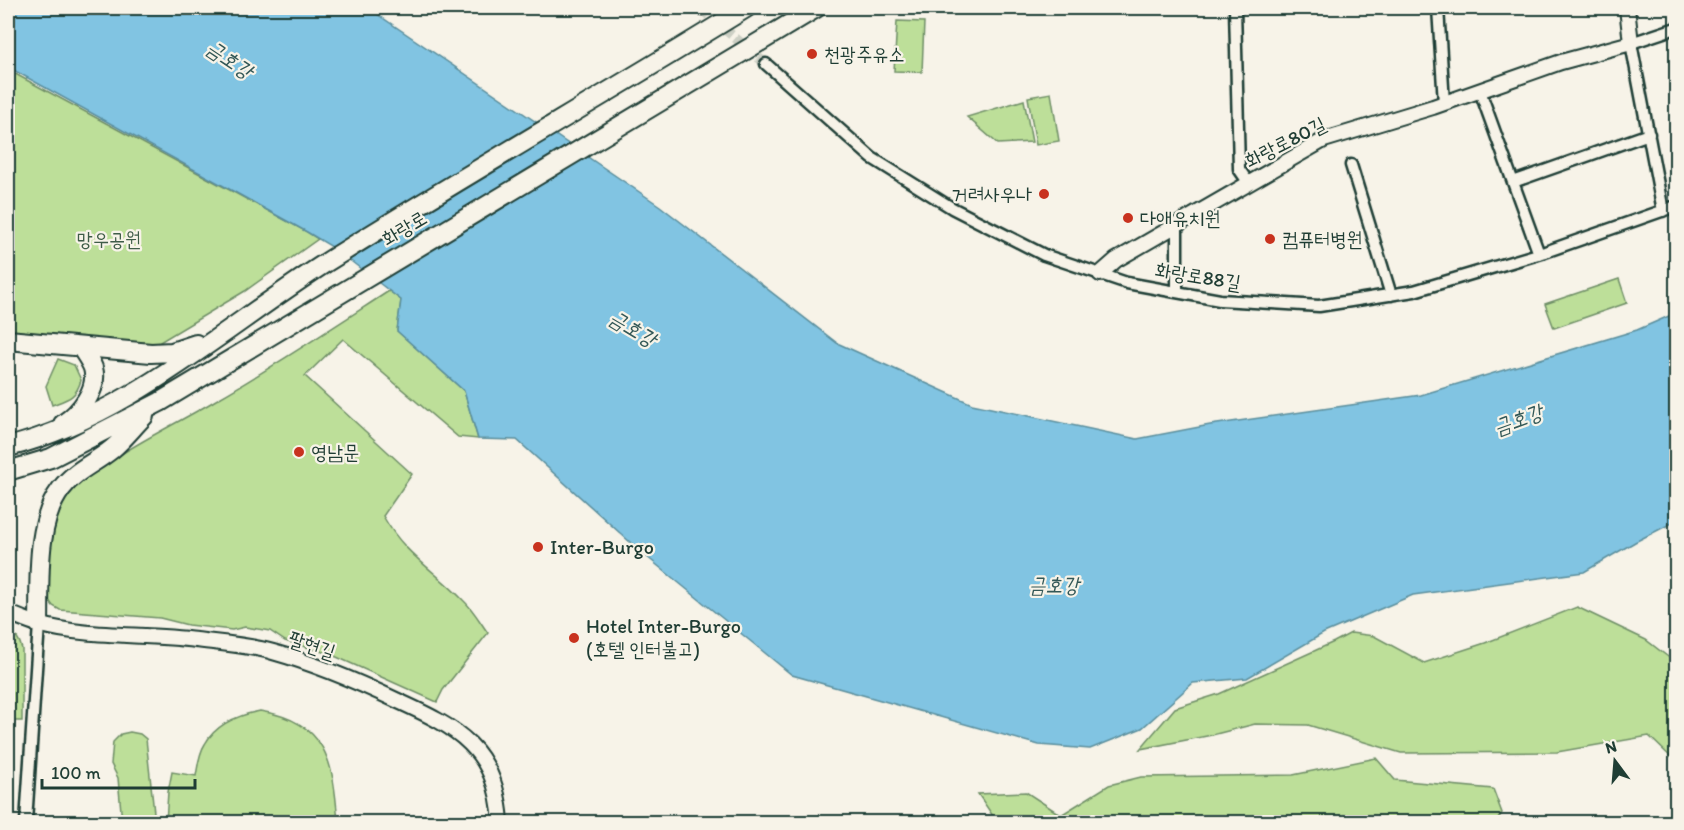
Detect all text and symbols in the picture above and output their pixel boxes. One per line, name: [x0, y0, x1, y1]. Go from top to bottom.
water label: 금호강: [202, 34, 260, 85]
place label: 천광주유소: [824, 42, 904, 66]
marker: 천광주유소: [805, 47, 819, 61]
street label: 화랑로80길: [1241, 111, 1329, 173]
place label: 거려사우나: [952, 182, 1032, 206]
marker: 거려사우나: [1037, 187, 1051, 201]
street label: 화랑로: [377, 205, 431, 251]
place label: 다애유치원: [1140, 206, 1220, 230]
marker: 다애유치원: [1121, 211, 1135, 225]
park label: 망우공원: [77, 227, 141, 251]
place label: 컴퓨터병원: [1282, 227, 1362, 251]
marker: 컴퓨터병원: [1263, 232, 1277, 246]
street label: 화랑로88길: [1154, 257, 1242, 295]
water label: 금호강: [605, 304, 663, 353]
water label: 금호강: [1490, 398, 1548, 439]
place label: 영남문: [311, 440, 359, 464]
marker: 영남문: [292, 445, 306, 459]
place label: Inter-Burgo: [550, 535, 654, 559]
marker: Inter-Burgo: [531, 540, 545, 554]
water label: 금호강: [1029, 572, 1081, 597]
place label: Hotel Inter-Burgo (호텔 인터불고): [586, 614, 741, 661]
street label: 팔현길: [285, 626, 339, 664]
marker: Hotel Inter-Burgo (호텔 인터불고): [567, 631, 581, 645]
north arrow: [1585, 731, 1645, 791]
text: N: [1603, 736, 1619, 758]
scale bar: [42, 752, 195, 790]
text: 100 m: [51, 762, 101, 784]

